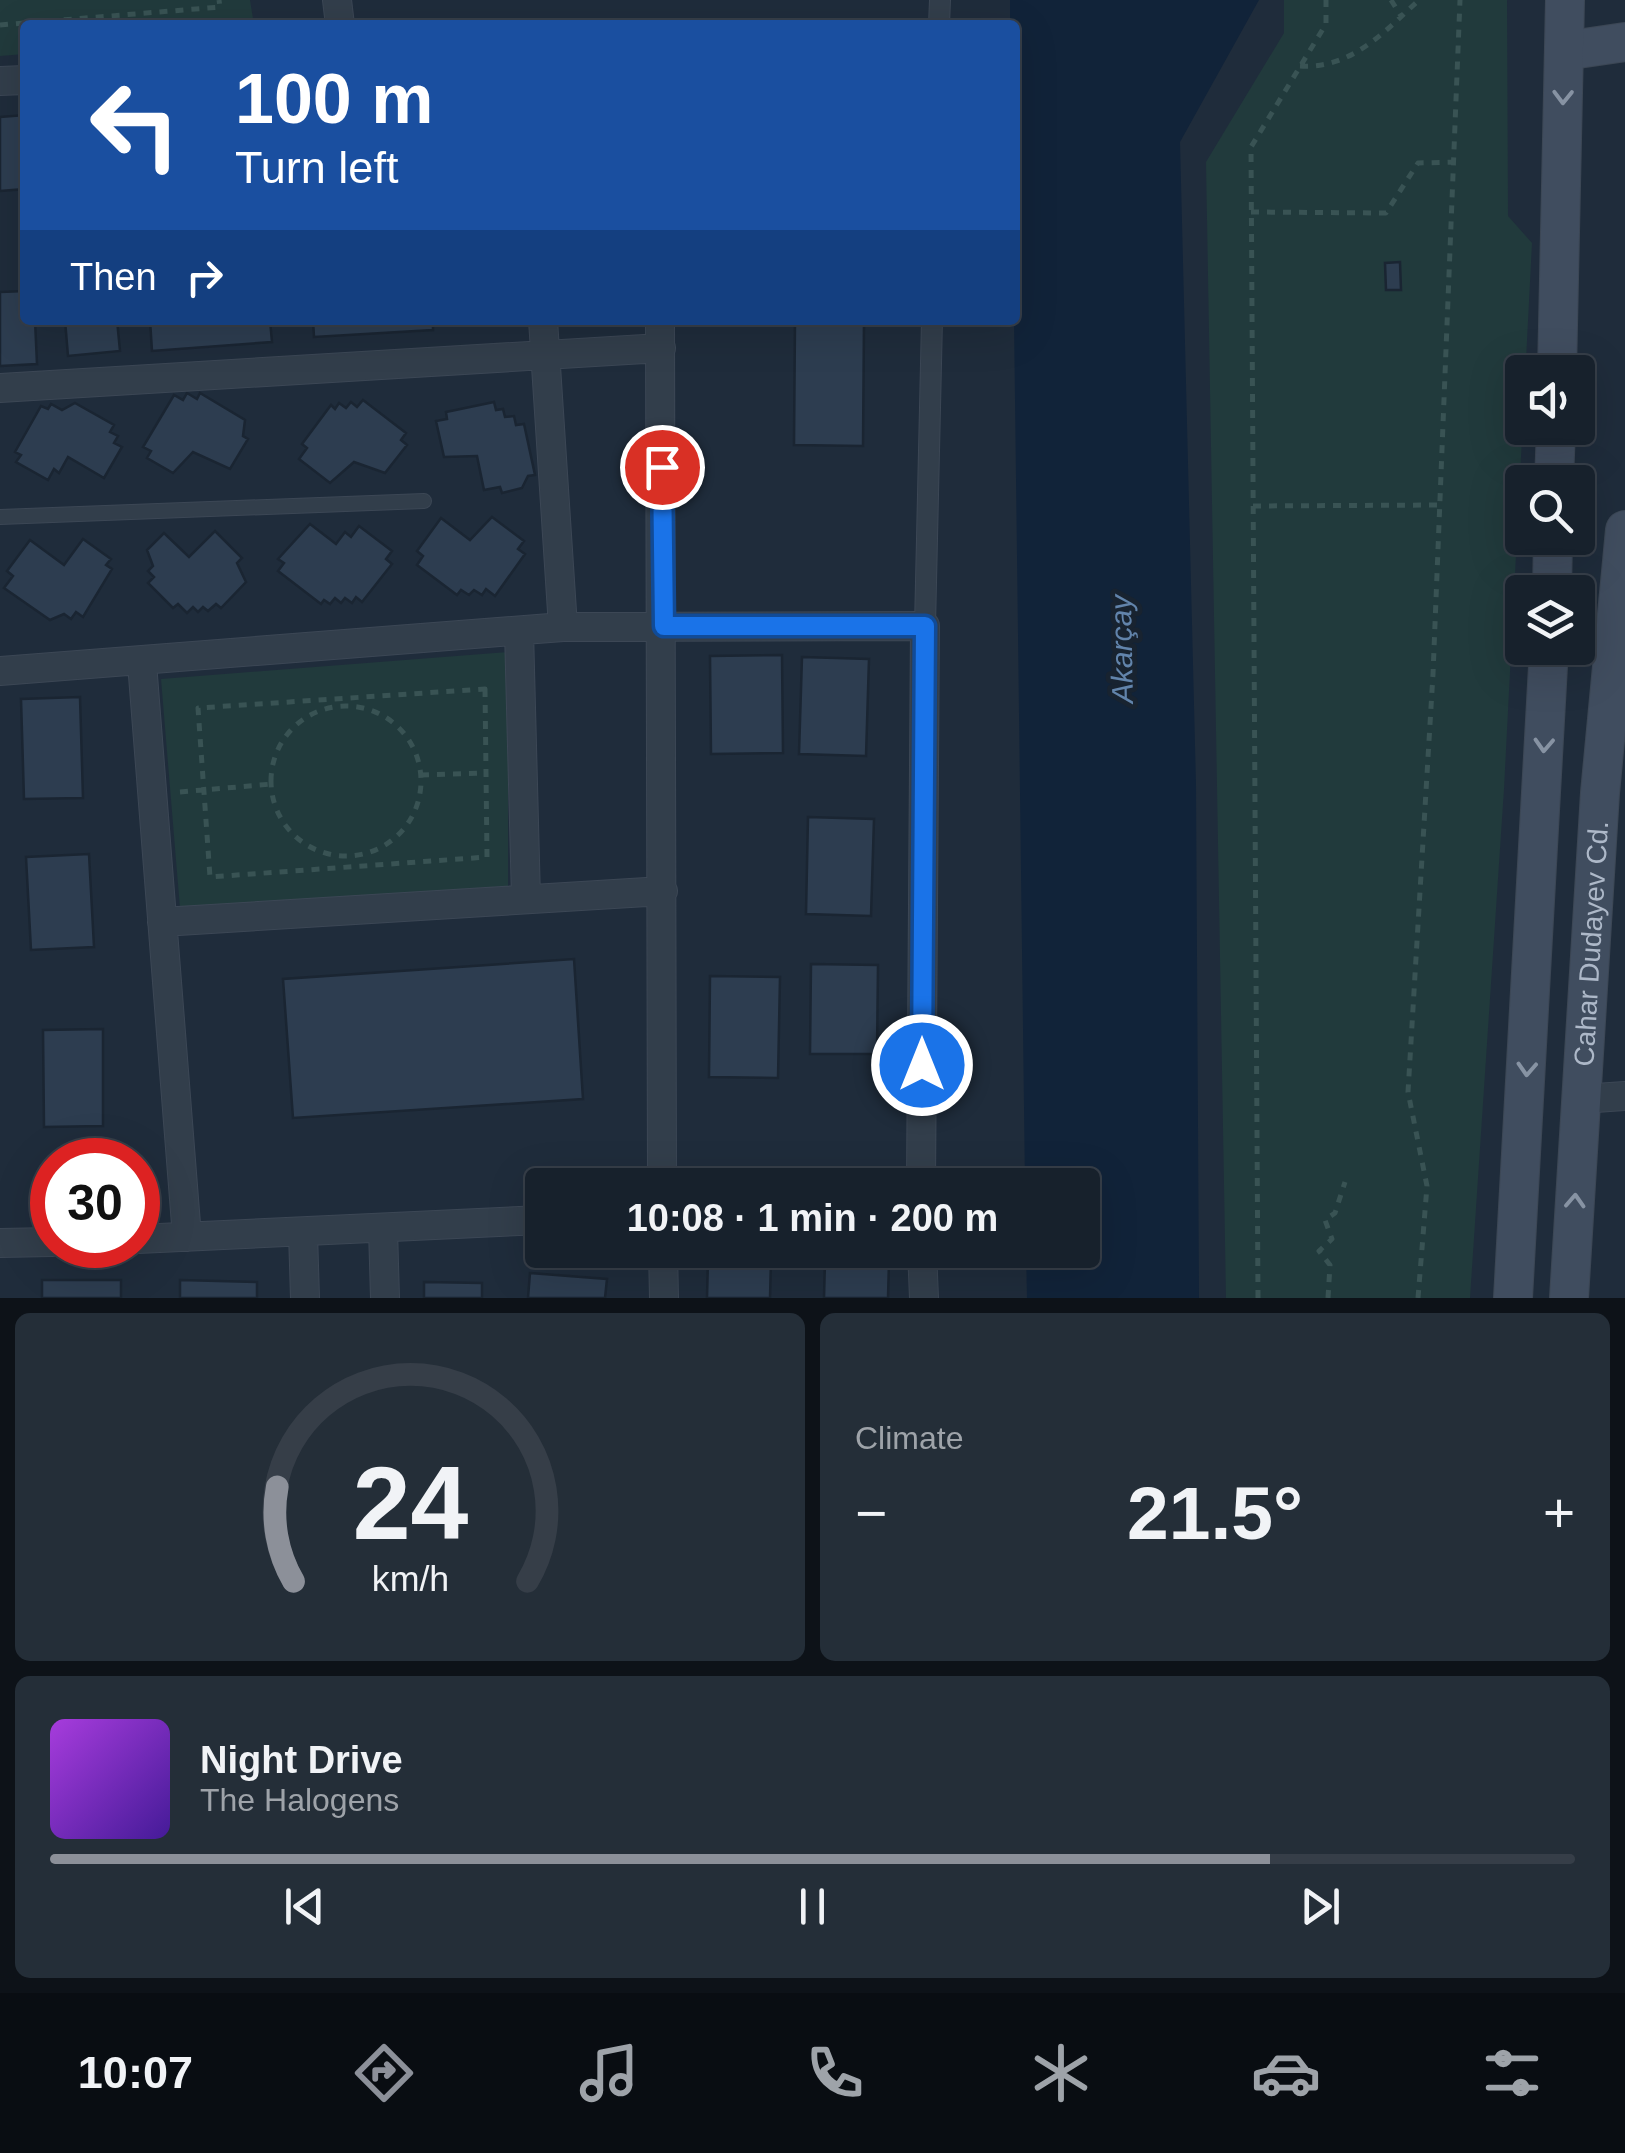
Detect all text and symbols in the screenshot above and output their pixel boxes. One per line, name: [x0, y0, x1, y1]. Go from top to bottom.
icon: left: [70, 60, 200, 190]
text: 100 m: [235, 60, 433, 138]
one-way arrow: [1552, 90, 1573, 106]
text: Turn left: [235, 142, 398, 193]
icon: right: [177, 250, 232, 305]
text: Then: [70, 256, 157, 298]
map controls: [1505, 355, 1595, 665]
button: sound: [1505, 355, 1595, 445]
pin: [620, 425, 705, 510]
icon: arrive: [635, 440, 690, 495]
button: search: [1505, 465, 1595, 555]
button: layers: [1505, 575, 1595, 665]
water label: Akarçay: [1104, 593, 1139, 705]
one-way arrow: [1534, 737, 1555, 753]
street label: Cahar Dudayev Cd.: [1568, 820, 1614, 1067]
position arrow: [870, 1013, 974, 1117]
one-way arrow: [1517, 1062, 1538, 1078]
speed limit sign: 30: [30, 1138, 160, 1268]
one-way arrow: [1564, 1192, 1585, 1208]
text: 10:08 · 1 min · 200 m: [627, 1197, 998, 1239]
text: Climate: [855, 1420, 963, 1456]
text: 24: [352, 1445, 468, 1561]
text: 21.5°: [1127, 1471, 1303, 1555]
text: −: [855, 1482, 887, 1544]
text: +: [1543, 1482, 1575, 1544]
text: km/h: [371, 1559, 449, 1599]
text: Night Drive: [200, 1739, 403, 1781]
text: The Halogens: [200, 1782, 399, 1818]
icon: previous: [277, 1879, 332, 1934]
icon: pause: [785, 1879, 840, 1934]
icon: next: [1293, 1879, 1348, 1934]
icon: directions: [349, 2038, 419, 2108]
icon: music: [574, 2038, 644, 2108]
icon: phone: [800, 2038, 870, 2108]
icon: climate: [1026, 2038, 1096, 2108]
icon: car: [1251, 2038, 1321, 2108]
icon: filters: [1477, 2038, 1547, 2108]
text: 10:07: [78, 2047, 193, 2098]

